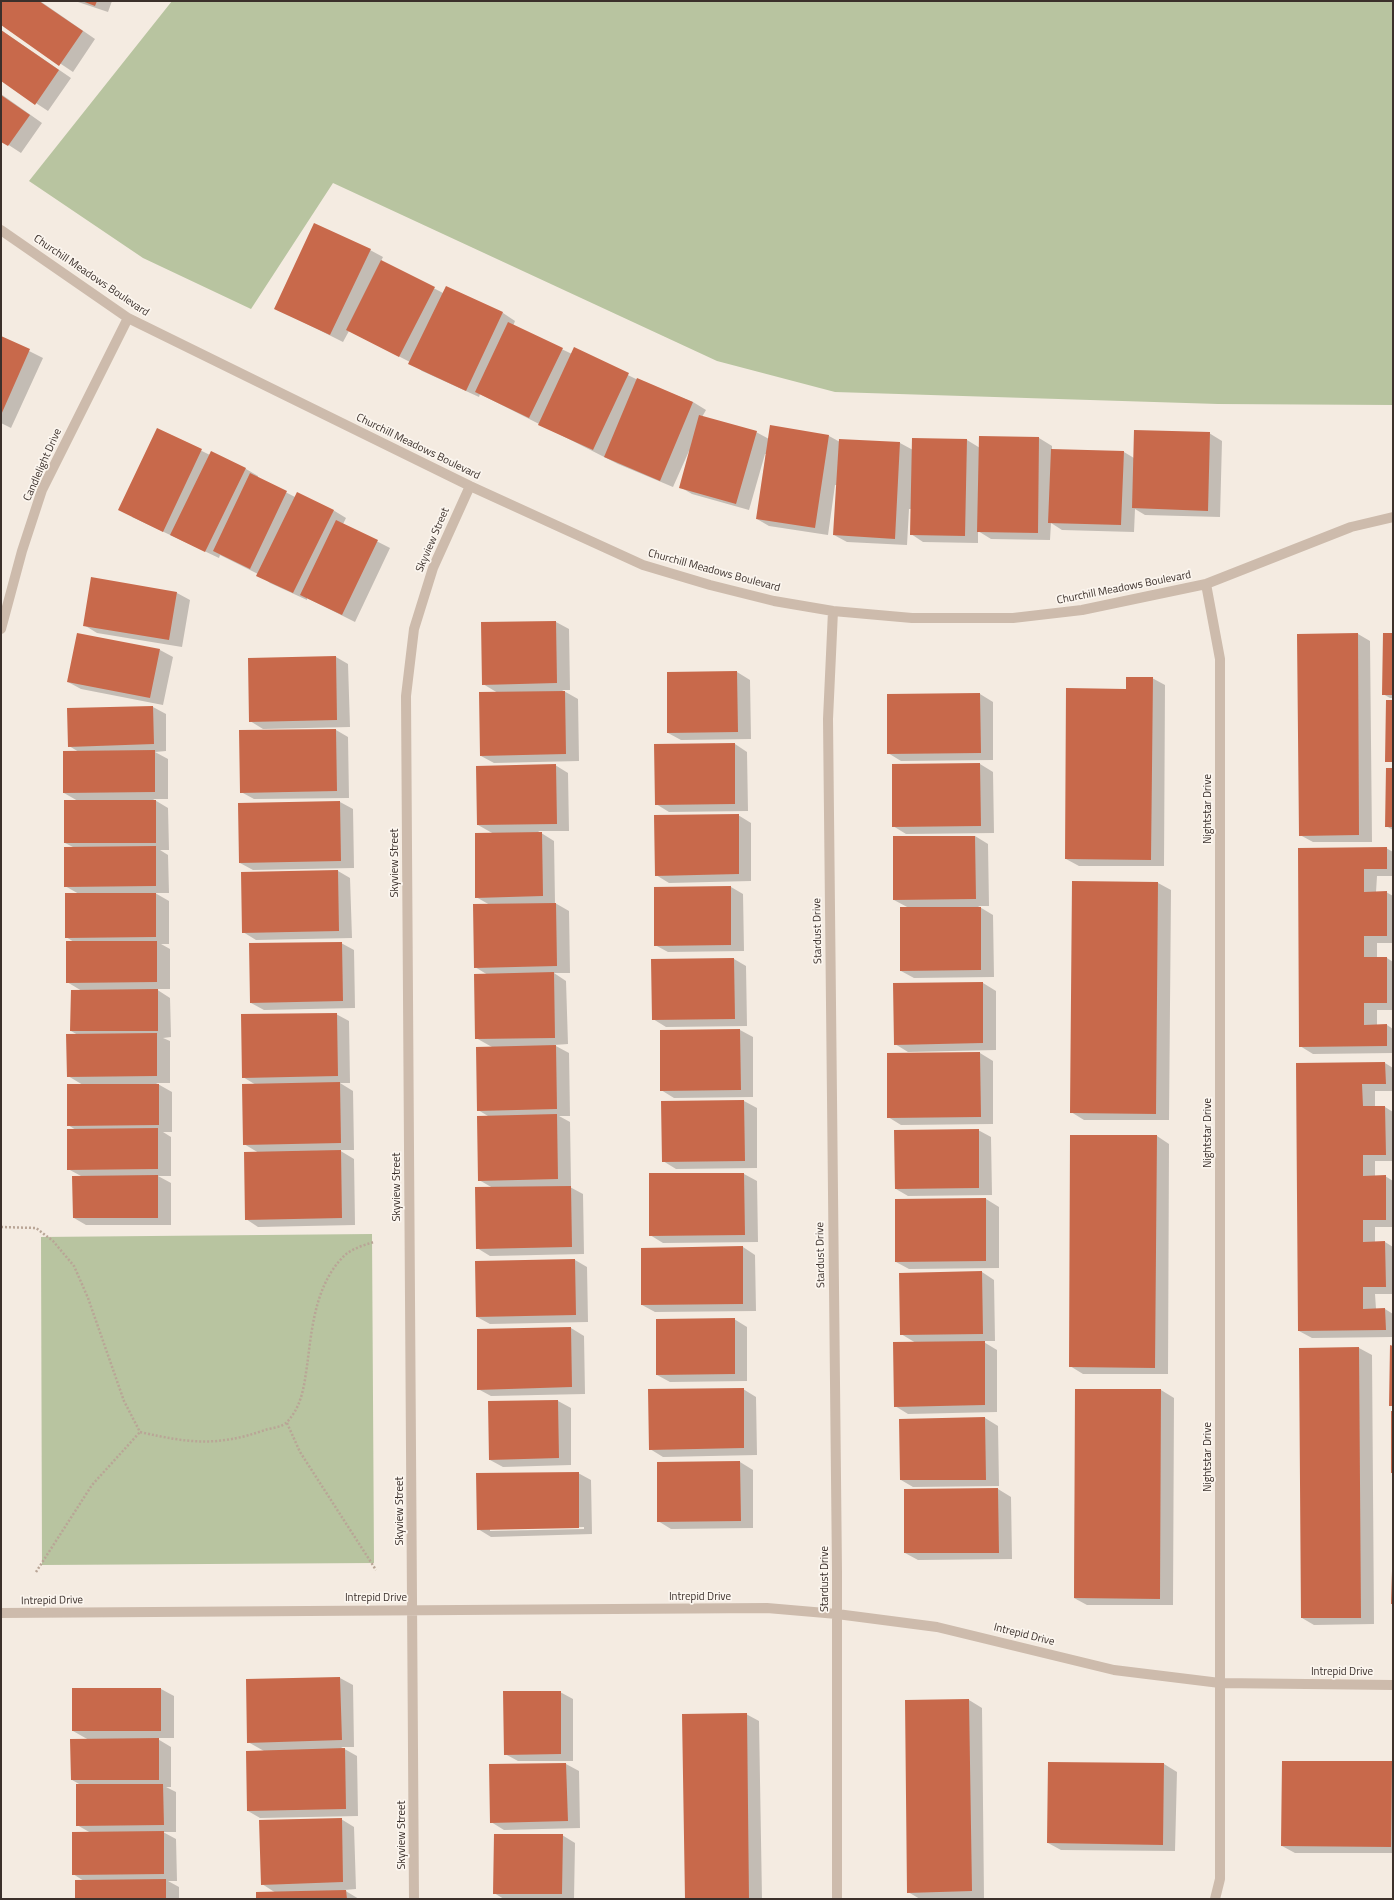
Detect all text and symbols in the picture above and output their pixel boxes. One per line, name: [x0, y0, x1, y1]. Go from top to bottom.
street label: Churchill Meadows Boulevard: [31, 232, 151, 320]
street label: Churchill Meadows Boulevard: [354, 411, 482, 483]
street label: Candlelight Drive: [21, 427, 65, 503]
street label: Skyview Street: [413, 506, 453, 574]
street label: Churchill Meadows Boulevard: [646, 547, 782, 595]
street label: Churchill Meadows Boulevard: [1056, 569, 1192, 607]
street label: Nightstar Drive: [1201, 774, 1215, 844]
street label: Skyview Street: [388, 829, 402, 897]
street label: Stardust Drive: [811, 898, 825, 964]
street label: Nightstar Drive: [1201, 1098, 1215, 1168]
street label: Skyview Street: [390, 1153, 404, 1221]
street label: Stardust Drive: [814, 1222, 828, 1288]
street label: Nightstar Drive: [1201, 1422, 1215, 1492]
street label: Skyview Street: [393, 1477, 407, 1545]
street label: Stardust Drive: [818, 1546, 832, 1612]
street label: Intrepid Drive: [669, 1590, 731, 1604]
street label: Intrepid Drive: [345, 1591, 407, 1605]
street label: Intrepid Drive: [21, 1594, 83, 1608]
street label: Intrepid Drive: [992, 1621, 1056, 1649]
street label: Intrepid Drive: [1311, 1665, 1373, 1679]
street label: Skyview Street: [395, 1801, 409, 1869]

